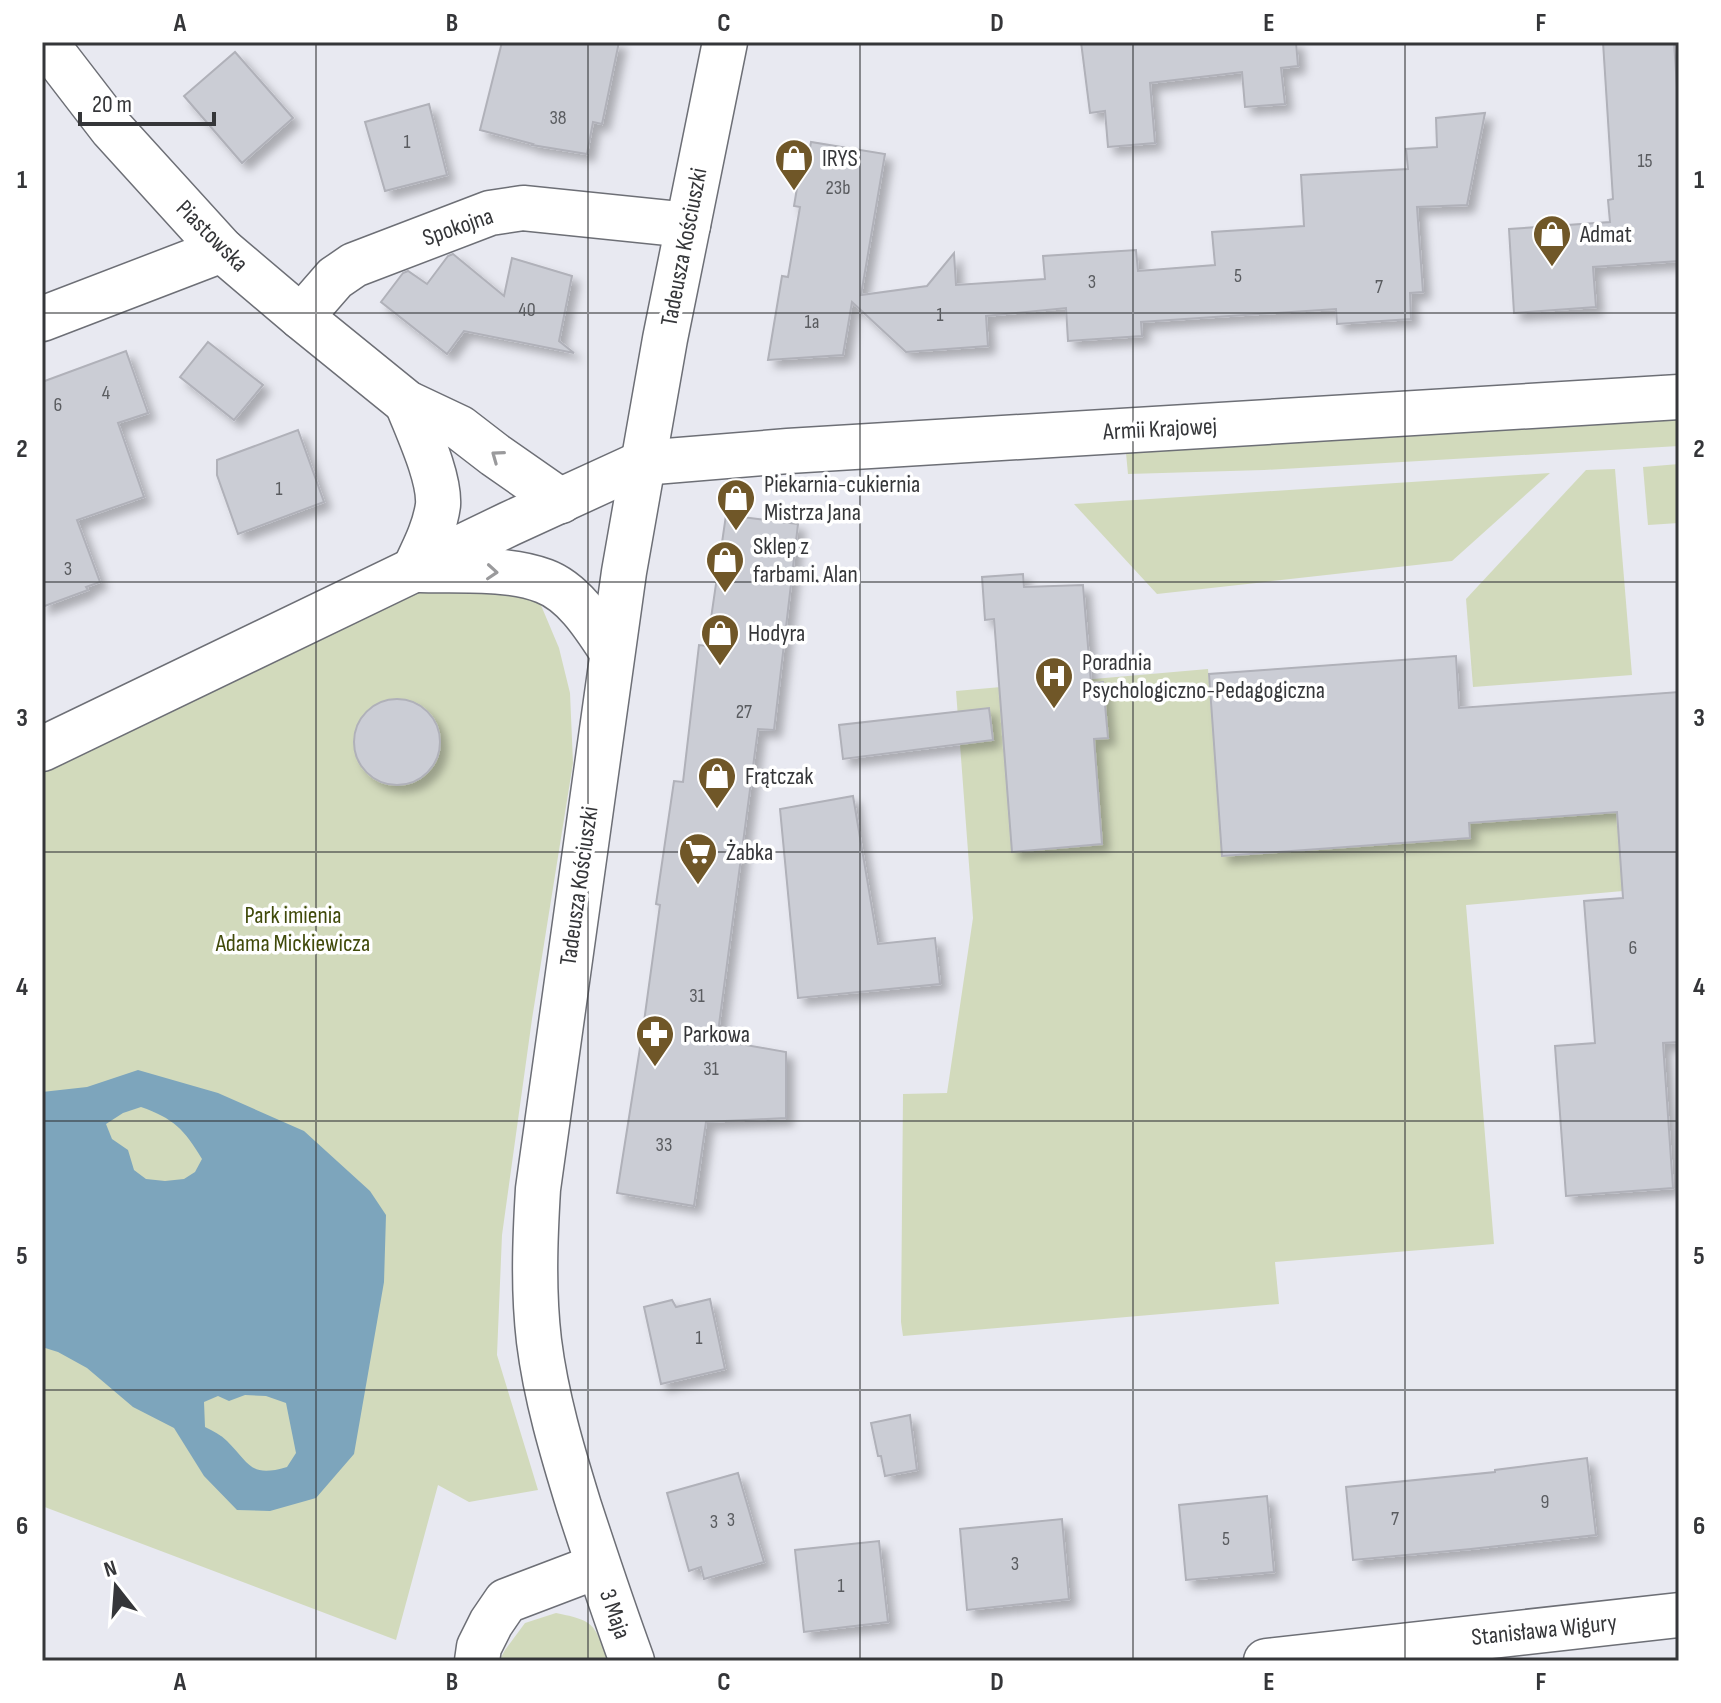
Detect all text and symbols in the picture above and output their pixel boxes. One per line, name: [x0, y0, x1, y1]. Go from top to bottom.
text: A: [173, 8, 187, 39]
text: B: [446, 8, 458, 39]
text: C: [717, 8, 731, 39]
text: D: [990, 8, 1004, 39]
text: E: [1263, 8, 1275, 39]
text: F: [1536, 8, 1547, 39]
scale bar: [80, 76, 214, 126]
text: 20 m: [92, 90, 132, 119]
house number: 38: [549, 106, 567, 130]
house number: 1: [404, 130, 411, 154]
shop icon: IRYS: [773, 137, 815, 192]
place label: IRYS: [822, 144, 858, 173]
house number: 15: [1637, 149, 1653, 173]
text: 1: [17, 165, 27, 196]
street label: Tadeusza Kościuszki: [654, 165, 714, 329]
text: 1: [1694, 165, 1704, 196]
house number: 23b: [826, 176, 850, 200]
street label: Piastowska: [170, 194, 254, 278]
street label: Spokojna: [419, 201, 497, 253]
shop icon: Admat: [1531, 213, 1573, 268]
place label: Admat: [1579, 220, 1632, 249]
house number: 5: [1234, 264, 1242, 288]
house number: 3: [1088, 270, 1096, 294]
house number: 7: [1375, 275, 1383, 299]
house number: 40: [518, 298, 536, 322]
house number: 1: [937, 303, 944, 327]
house number: 1a: [805, 310, 819, 334]
house number: 4: [102, 381, 110, 405]
house number: 6: [54, 393, 62, 417]
street label: Armii Krajowej: [1101, 412, 1218, 447]
text: 2: [16, 434, 28, 465]
text: 2: [1693, 434, 1705, 465]
one-way arrow: [491, 451, 506, 466]
place label: Piekarnia-cukiernia Mistrza Jana: [764, 470, 920, 527]
house number: 1: [276, 477, 283, 501]
shop icon: Piekarnia-cukiernia Mistrza Jana: [715, 477, 757, 532]
place label: Sklep z farbami. Alan: [753, 532, 858, 589]
shop icon: Sklep z farbami. Alan: [704, 539, 746, 594]
house number: 3: [64, 557, 72, 581]
one-way arrow: [486, 563, 499, 580]
shop icon: Hodyra: [699, 612, 741, 667]
place label: Hodyra: [748, 619, 805, 648]
place label: Poradnia Psychologiczno-Pedagogiczna: [1082, 648, 1325, 705]
hospital icon: Poradnia Psychologiczno-Pedagogiczna: [1033, 655, 1075, 710]
house number: 27: [736, 700, 752, 724]
text: 3: [16, 703, 28, 734]
text: 3: [1693, 703, 1705, 734]
shop icon: Frątczak: [696, 755, 738, 810]
place label: Frątczak: [745, 762, 813, 791]
street label: Tadeusza Kościuszki: [553, 804, 605, 968]
supermarket icon: Żabka: [677, 831, 719, 886]
place label: Żabka: [726, 838, 773, 867]
park label: Park imienia Adama Mickiewicza: [215, 901, 370, 958]
house number: 6: [1629, 936, 1637, 960]
text: 4: [16, 972, 28, 1003]
text: 4: [1693, 972, 1705, 1003]
house number: 31: [689, 984, 705, 1008]
pharmacy icon: Parkowa: [634, 1013, 676, 1068]
place label: Parkowa: [683, 1020, 750, 1049]
house number: 31: [703, 1057, 719, 1081]
house number: 33: [656, 1133, 672, 1157]
text: 5: [16, 1241, 28, 1272]
text: 5: [1693, 1241, 1705, 1272]
house number: 1: [696, 1326, 703, 1350]
house number: 9: [1541, 1490, 1549, 1514]
house number: 7: [1391, 1507, 1399, 1531]
house number: 3: [727, 1508, 735, 1532]
house number: 3: [710, 1510, 718, 1534]
text: 6: [16, 1511, 28, 1542]
text: 6: [1693, 1511, 1705, 1542]
house number: 5: [1222, 1527, 1230, 1551]
north arrow: [76, 1547, 156, 1627]
house number: 3: [1011, 1552, 1019, 1576]
text: N: [101, 1555, 120, 1584]
house number: 1: [838, 1574, 845, 1598]
street label: 3 Maja: [593, 1585, 637, 1643]
street label: Stanisława Wigury: [1470, 1608, 1618, 1652]
text: A: [173, 1667, 187, 1698]
text: B: [446, 1667, 458, 1698]
text: C: [717, 1667, 731, 1698]
text: D: [990, 1667, 1004, 1698]
text: E: [1263, 1667, 1275, 1698]
text: F: [1536, 1667, 1547, 1698]

